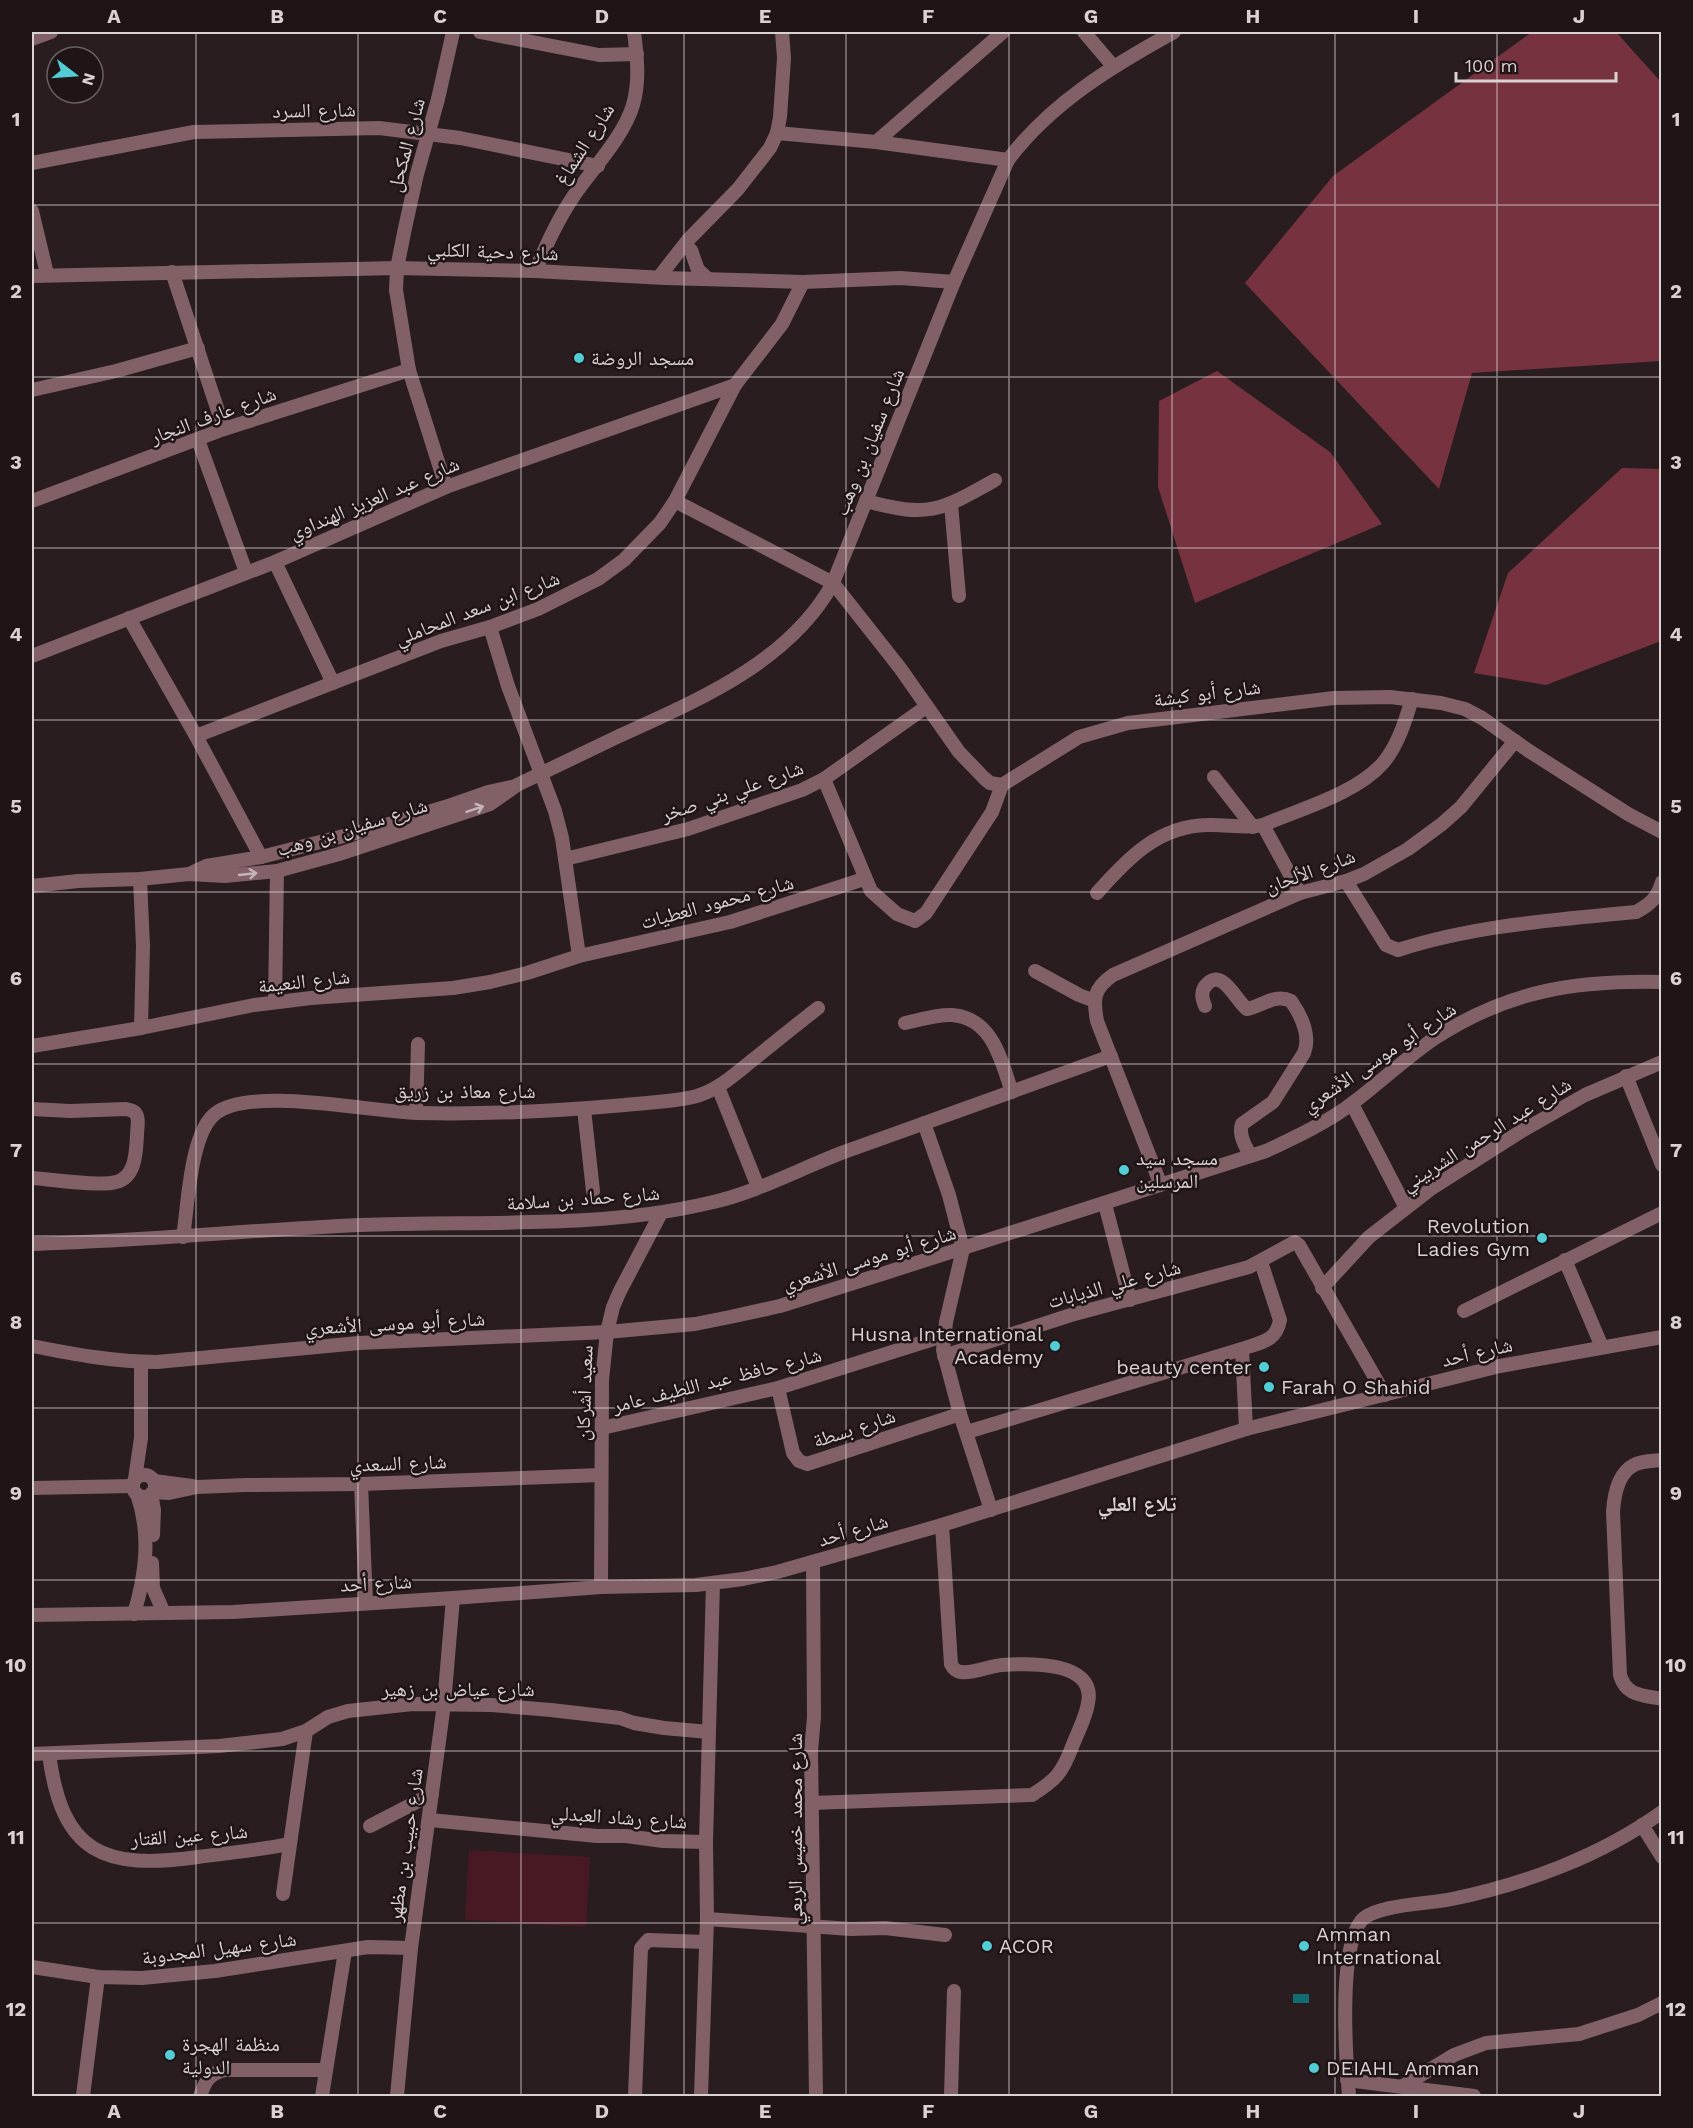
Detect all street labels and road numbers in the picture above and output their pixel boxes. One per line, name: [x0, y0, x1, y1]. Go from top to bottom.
street label: شارع المكحل: [382, 95, 431, 195]
street label: شارع السرد: [272, 97, 356, 124]
street label: شارع الشماغ: [549, 99, 620, 190]
street label: شارع دحية الكلبي: [427, 237, 559, 269]
street label: شارع سفيان بن وهب: [829, 365, 910, 519]
street label: شارع عارف النجار: [146, 381, 280, 450]
street label: شارع عبد العزيز الهنداوي: [285, 451, 464, 548]
street label: شارع ابن سعد المحاملي: [391, 565, 564, 654]
street label: شارع أبو كبشة: [1152, 675, 1262, 712]
street label: شارع علي بني صخر: [657, 755, 808, 831]
street label: شارع سفيان بن وهب: [274, 793, 431, 862]
street label: شارع الألحان: [1262, 844, 1359, 899]
street label: شارع محمود العطيات: [638, 870, 796, 935]
street label: شارع النعيمة: [257, 964, 351, 999]
street label: شارع أبو موسى الأشعري: [1297, 997, 1463, 1121]
street label: شارع عبد الرحمن الشربيني: [1396, 1072, 1578, 1200]
street label: شارع معاذ بن زريق: [394, 1079, 536, 1104]
street label: شارع حماد بن سلامة: [506, 1181, 660, 1216]
street label: شارع أبو موسى الأشعري: [779, 1220, 960, 1300]
street label: شارع علي الذيابات: [1045, 1255, 1184, 1317]
street label: شارع أبو موسى الأشعري: [304, 1306, 486, 1344]
street label: شارع أحد: [1439, 1332, 1515, 1373]
street label: شارع حافظ عبد اللطيف عامر: [609, 1342, 824, 1419]
street label: سعيد أشركان: [570, 1345, 598, 1441]
street label: شارع بسطة: [810, 1403, 899, 1454]
street label: شارع السعدي: [349, 1449, 447, 1481]
street label: شارع أحد: [815, 1509, 891, 1552]
street label: شارع أحد: [340, 1569, 413, 1598]
street label: شارع عياض بن زهير: [380, 1677, 535, 1702]
street label: شارع محمد خميس الربعي: [783, 1733, 811, 1925]
street label: شارع حبيب بن مظهر: [382, 1766, 429, 1925]
street label: شارع رشاد العبدلي: [550, 1800, 688, 1838]
street label: شارع عين القتار: [129, 1819, 248, 1852]
street label: شارع سهيل المجدوبة: [140, 1927, 298, 1970]

